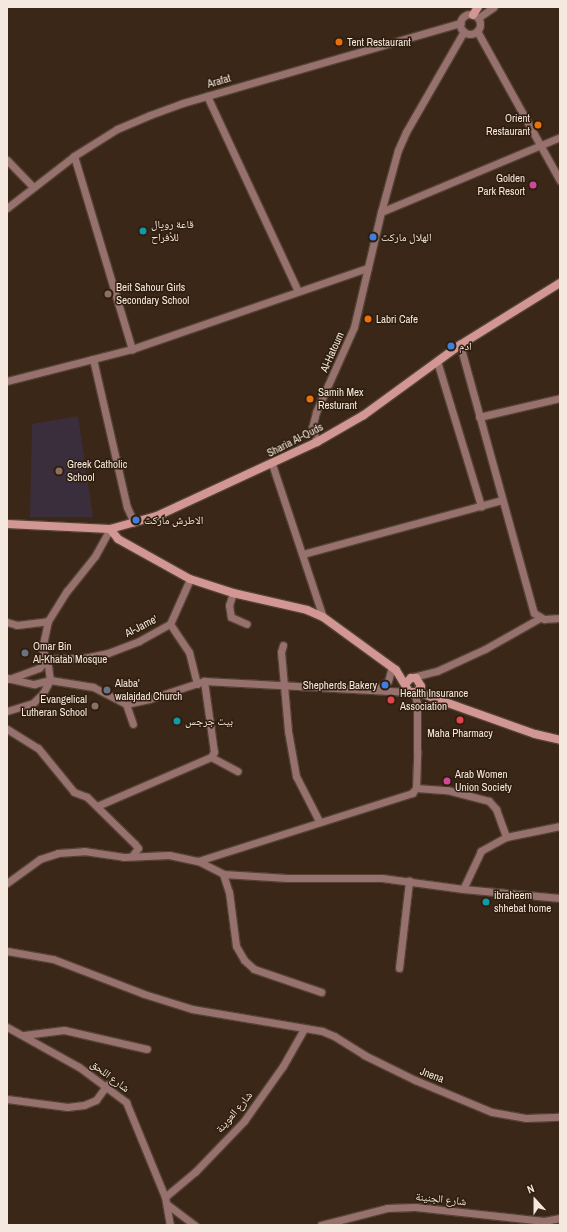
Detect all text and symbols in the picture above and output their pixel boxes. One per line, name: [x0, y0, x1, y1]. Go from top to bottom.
place label: Tent Restaurant: [347, 35, 411, 49]
marker: Tent Restaurant: [334, 37, 344, 47]
street label: Arafat: [206, 71, 232, 91]
place label: Orient Restaurant: [486, 112, 530, 138]
marker: Orient Restaurant: [533, 120, 543, 130]
place label: Golden Park Resort: [477, 172, 525, 198]
marker: Golden Park Resort: [528, 180, 538, 190]
place label: قاعة رويال للأفراح: [151, 218, 194, 244]
marker: قاعة رويال للأفراح: [138, 226, 148, 236]
place label: الهلال ماركت: [381, 230, 432, 244]
marker: الهلال ماركت: [368, 232, 378, 242]
place label: Beit Sahour Girls Secondary School: [116, 281, 189, 307]
marker: Beit Sahour Girls Secondary School: [103, 289, 113, 299]
place label: Labri Cafe: [376, 312, 418, 326]
marker: Labri Cafe: [363, 314, 373, 324]
street label: Al-Hatoum: [317, 330, 347, 374]
place label: ادم: [459, 339, 472, 353]
marker: ادم: [446, 341, 456, 351]
place label: Samih Mex Resturant: [318, 386, 364, 412]
marker: Samih Mex Resturant: [305, 394, 315, 404]
street label: Sharia Al-Quds: [265, 420, 325, 460]
place label: Greek Catholic School: [67, 458, 127, 484]
marker: Greek Catholic School: [54, 466, 64, 476]
place label: الاطرش ماركت: [144, 513, 203, 527]
marker: الاطرش ماركت: [131, 515, 141, 525]
street label: Al-Jame': [122, 612, 160, 640]
place label: Omar Bin Al-Khatab Mosque: [33, 640, 107, 666]
marker: Omar Bin Al-Khatab Mosque: [20, 648, 30, 658]
place label: Alaba' walajdad Church: [115, 677, 182, 703]
place label: Shepherds Bakery: [303, 678, 377, 692]
marker: Shepherds Bakery: [380, 680, 390, 690]
marker: Alaba' walajdad Church: [102, 685, 112, 695]
place label: Health Insurance Association: [400, 687, 468, 713]
place label: Evangelical Lutheran School: [21, 693, 87, 719]
marker: Health Insurance Association: [385, 694, 397, 706]
marker: Evangelical Lutheran School: [90, 701, 100, 711]
place label: بيت جرجس: [185, 714, 233, 728]
marker: Maha Pharmacy: [455, 715, 465, 725]
marker: بيت جرجس: [172, 716, 182, 726]
place label: Maha Pharmacy: [427, 726, 493, 740]
place label: Arab Women Union Society: [455, 768, 512, 794]
marker: Arab Women Union Society: [442, 776, 452, 786]
place label: ibraheem shhebat home: [494, 889, 551, 915]
marker: ibraheem shhebat home: [481, 897, 491, 907]
street label: شارع اللحق: [88, 1057, 132, 1095]
street label: Jnena: [418, 1064, 446, 1086]
street label: شارع العوينة: [213, 1089, 255, 1135]
north arrow: [515, 1180, 555, 1220]
text: N: [525, 1181, 536, 1197]
street label: شارع الجنينة: [415, 1190, 467, 1208]

